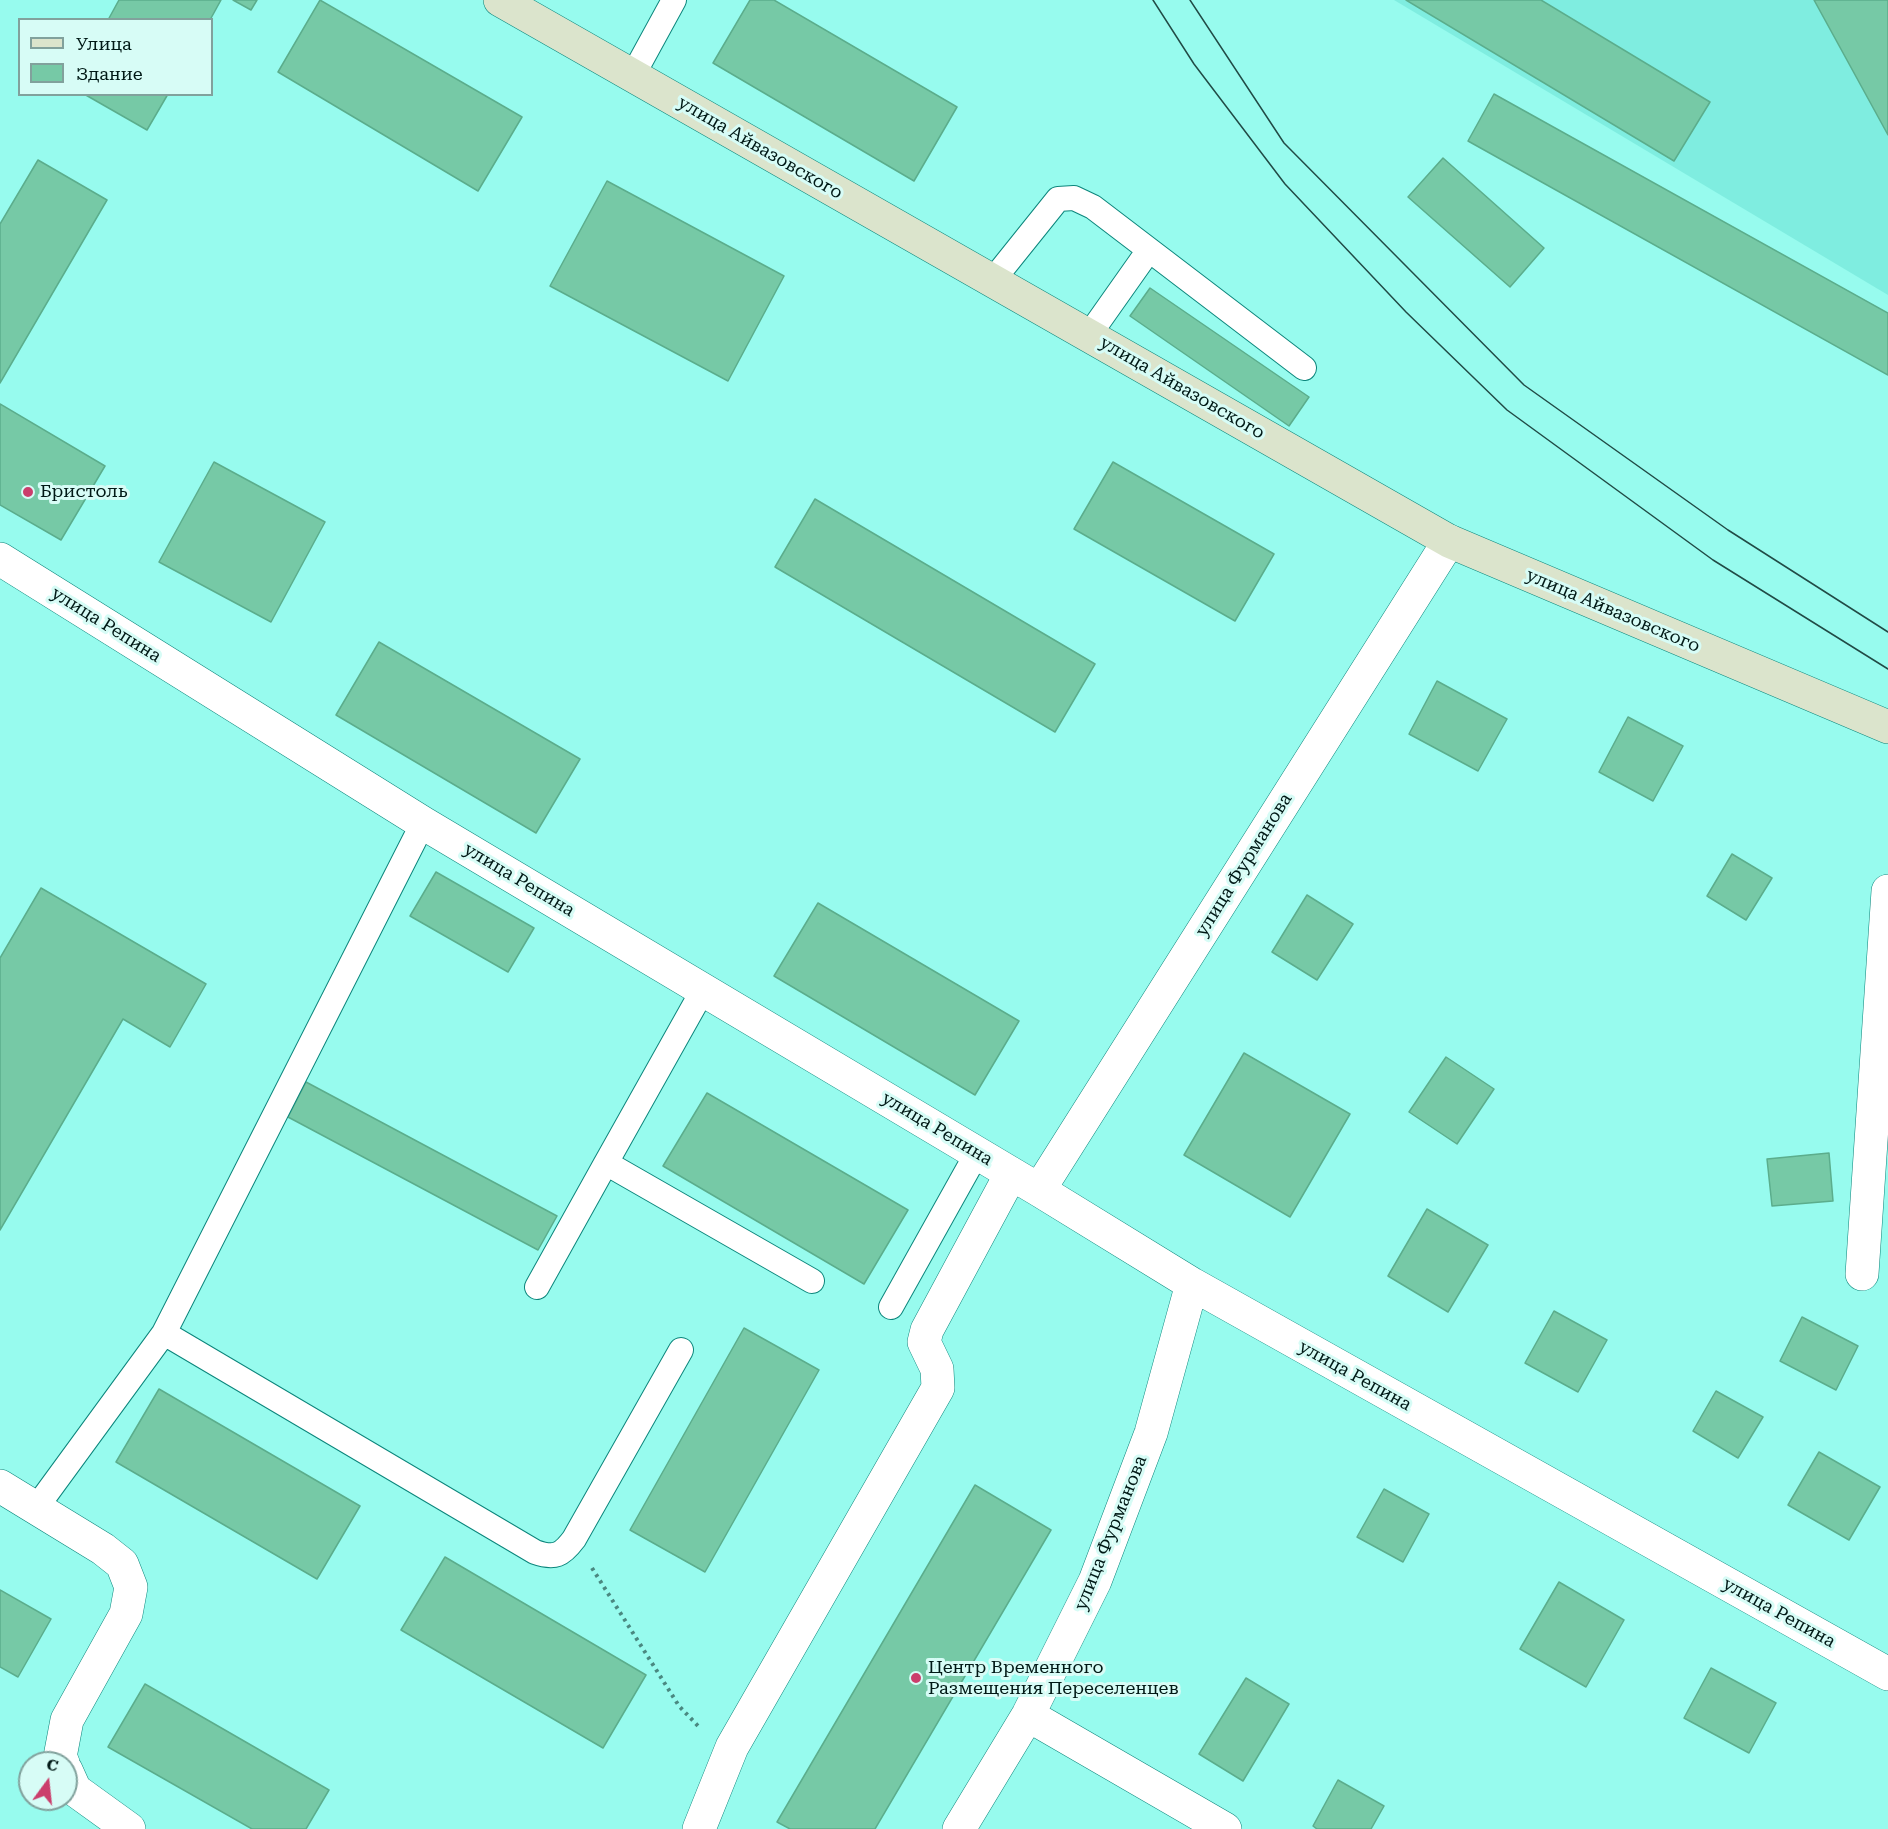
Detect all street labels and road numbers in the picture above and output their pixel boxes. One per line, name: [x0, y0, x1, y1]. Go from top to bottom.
street label: улица Айвазовского: [674, 92, 846, 204]
street label: улица Айвазовского: [1096, 332, 1268, 444]
street label: улица Айвазовского: [1523, 565, 1703, 657]
street label: улица Репина: [47, 583, 165, 667]
street label: улица Фурманова: [1191, 789, 1297, 941]
street label: улица Репина: [460, 838, 578, 922]
street label: улица Репина: [878, 1087, 996, 1171]
street label: улица Репина: [1295, 1336, 1415, 1416]
street label: улица Фурманова: [1070, 1453, 1152, 1613]
street label: улица Репина: [1719, 1573, 1839, 1653]

